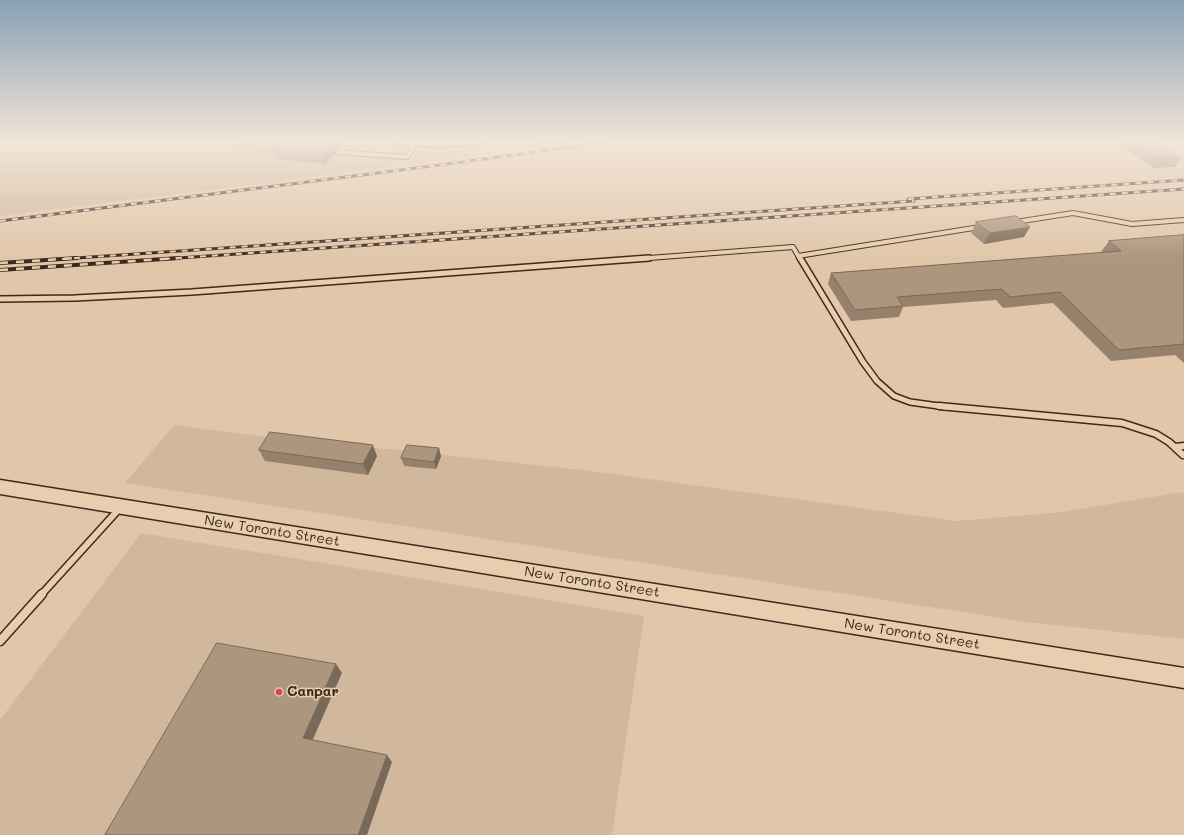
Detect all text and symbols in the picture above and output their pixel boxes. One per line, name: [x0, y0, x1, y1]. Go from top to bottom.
street label: New Toronto Street: [203, 512, 341, 550]
street label: New Toronto Street: [523, 563, 661, 601]
street label: New Toronto Street: [843, 615, 981, 653]
place label: Canpar: [287, 684, 339, 700]
marker: Canpar: [274, 687, 284, 697]

